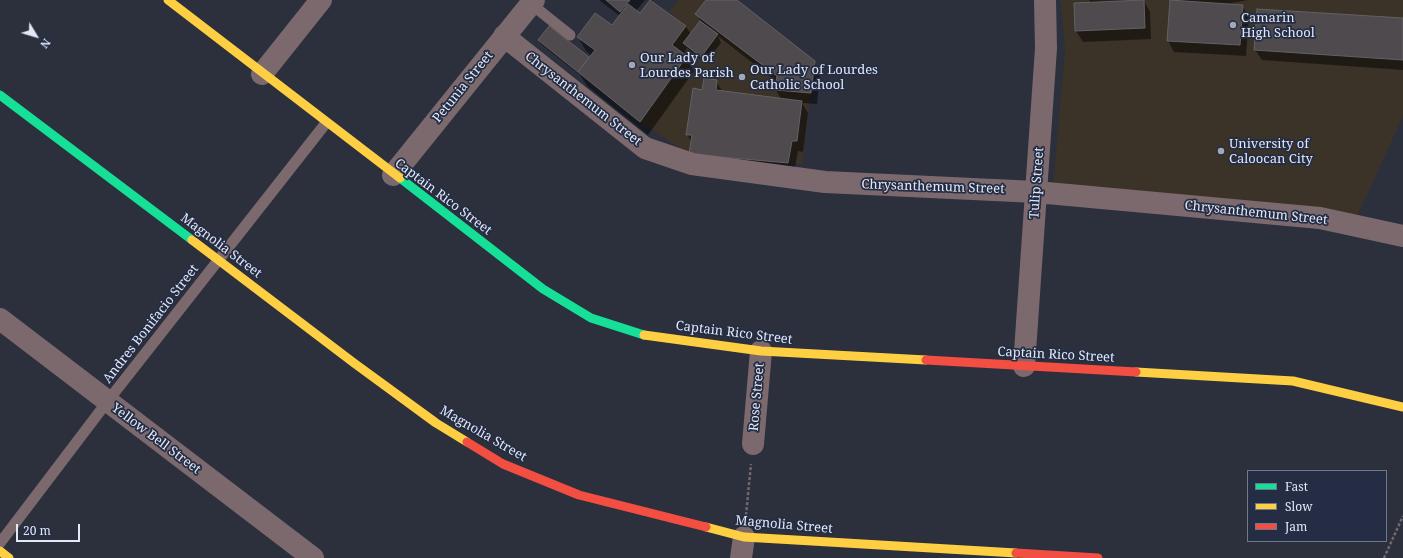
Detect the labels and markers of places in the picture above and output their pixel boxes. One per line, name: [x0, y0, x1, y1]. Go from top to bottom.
place label: Camarin High School: [1241, 10, 1315, 41]
marker: Camarin High School: [1228, 20, 1238, 30]
place label: Our Lady of Lourdes Parish: [640, 50, 734, 81]
marker: Our Lady of Lourdes Parish: [627, 60, 637, 70]
place label: Our Lady of Lourdes Catholic School: [750, 62, 878, 93]
marker: Our Lady of Lourdes Catholic School: [737, 72, 747, 82]
place label: University of Caloocan City: [1229, 136, 1313, 167]
marker: University of Caloocan City: [1216, 146, 1226, 156]

